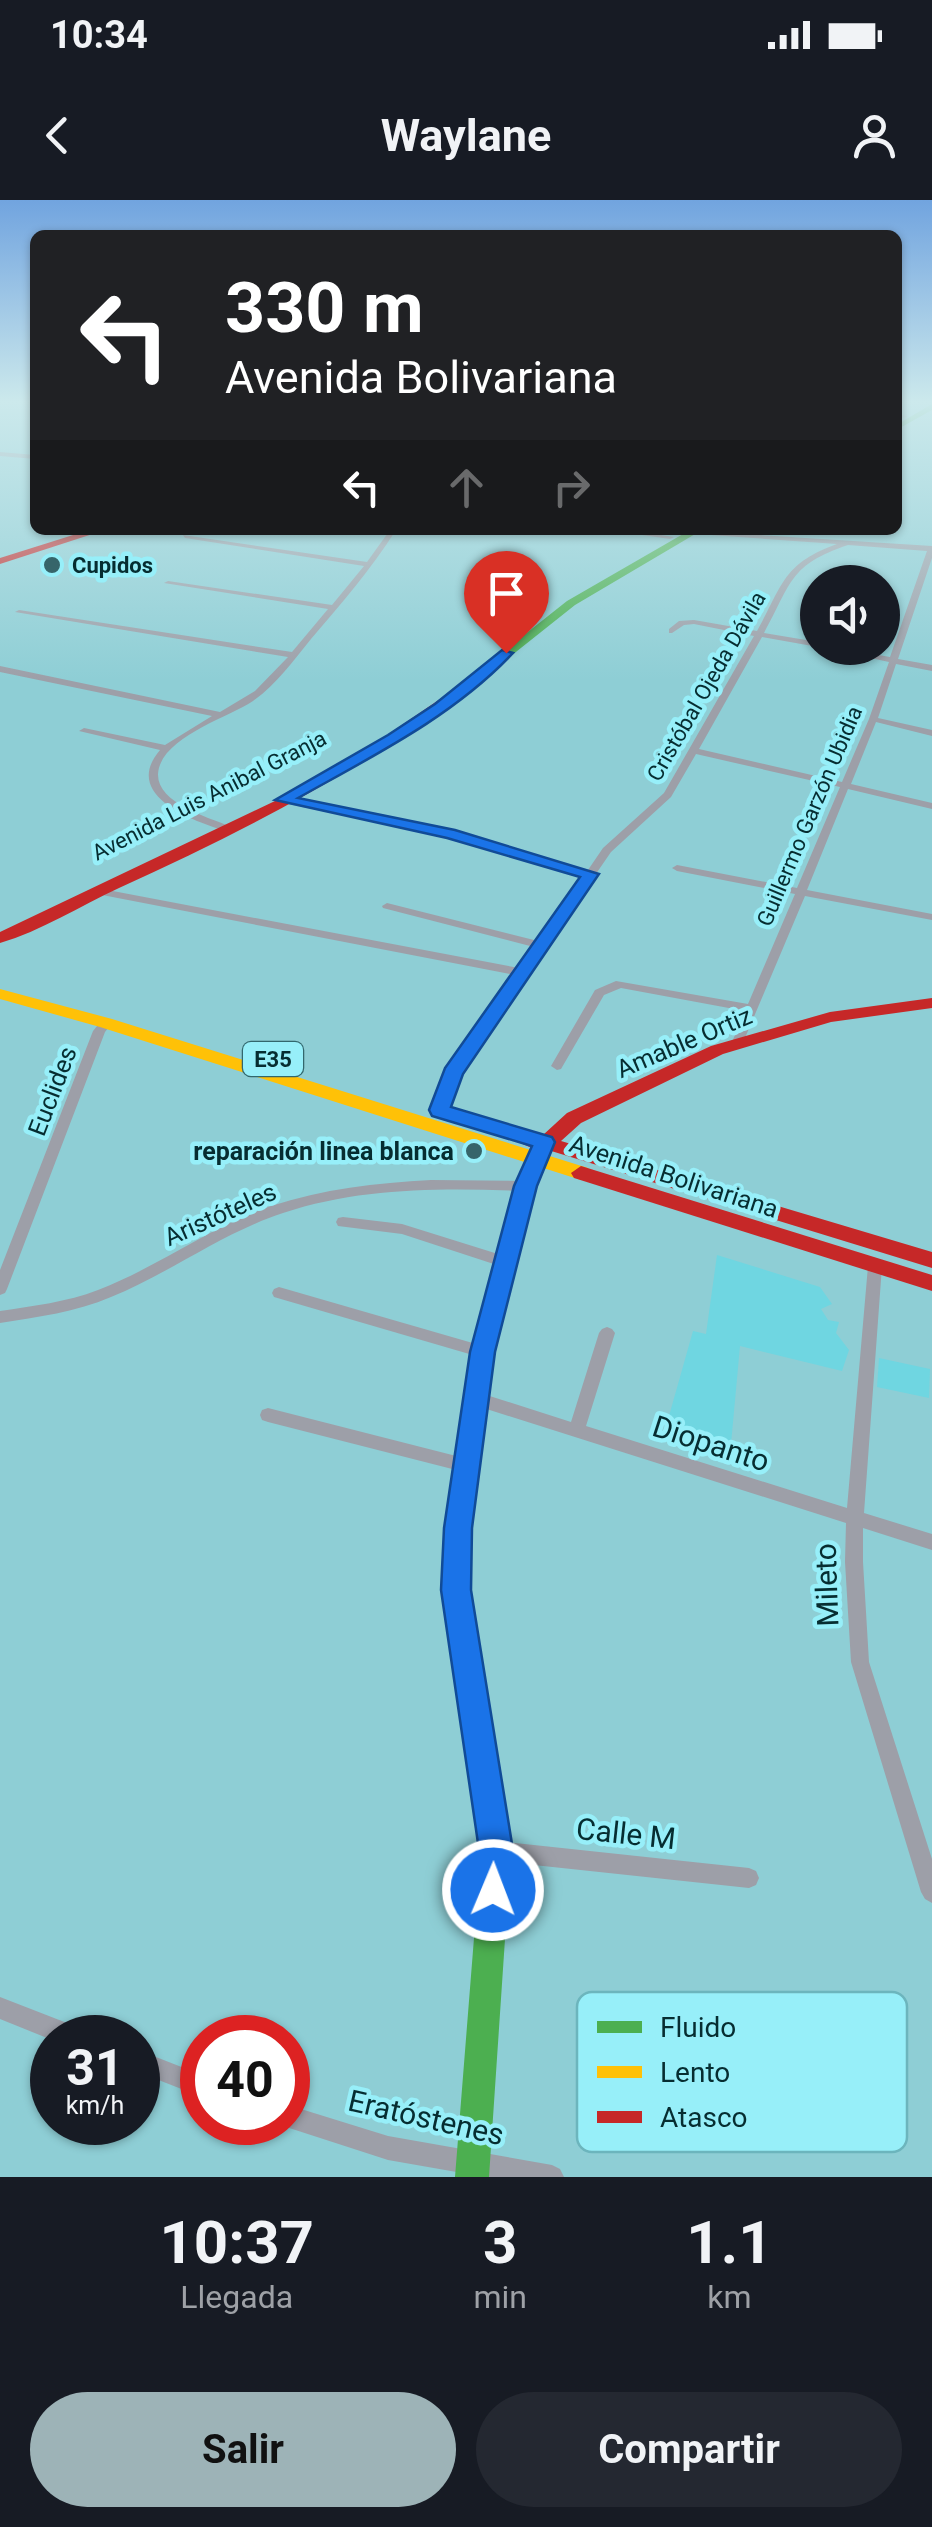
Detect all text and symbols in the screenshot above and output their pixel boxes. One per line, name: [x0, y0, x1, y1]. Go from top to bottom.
text: 10:34: [50, 13, 148, 57]
icon: back: [30, 108, 85, 163]
icon: person: [847, 108, 902, 163]
text: Waylane: [381, 109, 551, 162]
text: 330 m: [225, 267, 424, 349]
icon: left: [60, 270, 190, 400]
text: Avenida Bolivariana: [225, 351, 617, 404]
icon: left: [334, 460, 389, 515]
icon: ahead: [439, 460, 494, 515]
icon: right: [544, 460, 599, 515]
pin: [464, 551, 549, 654]
place label: Cupidos: [72, 553, 153, 578]
marker: Cupidos: [41, 554, 63, 576]
map controls: [800, 565, 900, 665]
button: sound: [800, 565, 900, 665]
icon: arrive: [479, 566, 534, 621]
street label: Cristóbal Ojeda Dávila: [642, 587, 771, 785]
street label: Guillermo Garzón Ubidia: [752, 702, 867, 930]
street label: Avenida Luis Anibal Granja: [88, 725, 330, 865]
street label: Amable Ortiz: [612, 1001, 756, 1084]
street label: Euclides: [22, 1042, 83, 1140]
road number: E35: [243, 1042, 303, 1076]
street label: Avenida Bolivariana: [566, 1129, 782, 1224]
place label: reparación linea blanca: [193, 1137, 454, 1166]
marker: reparación linea blanca: [463, 1140, 485, 1162]
street label: Aristóteles: [160, 1177, 281, 1252]
street label: Diopanto: [648, 1408, 774, 1479]
street label: Mileto: [808, 1543, 845, 1627]
street label: Calle M: [575, 1811, 678, 1856]
position arrow: [441, 1838, 545, 1942]
legend: [577, 1992, 907, 2152]
text: Fluido: [660, 2011, 736, 2044]
speed limit sign: 40: [180, 2015, 310, 2145]
text: 31: [66, 2039, 124, 2097]
text: Lento: [660, 2056, 730, 2089]
street label: Eratóstenes: [345, 2083, 507, 2152]
text: km/h: [66, 2091, 124, 2120]
text: Atasco: [660, 2101, 748, 2134]
text: 10:37: [159, 2207, 314, 2278]
text: 3: [483, 2207, 517, 2278]
text: 1.1: [686, 2207, 773, 2278]
text: Llegada: [180, 2278, 293, 2316]
text: min: [473, 2278, 527, 2316]
text: km: [707, 2278, 752, 2316]
button: Salir: [30, 2392, 456, 2507]
button: Compartir: [476, 2392, 902, 2507]

